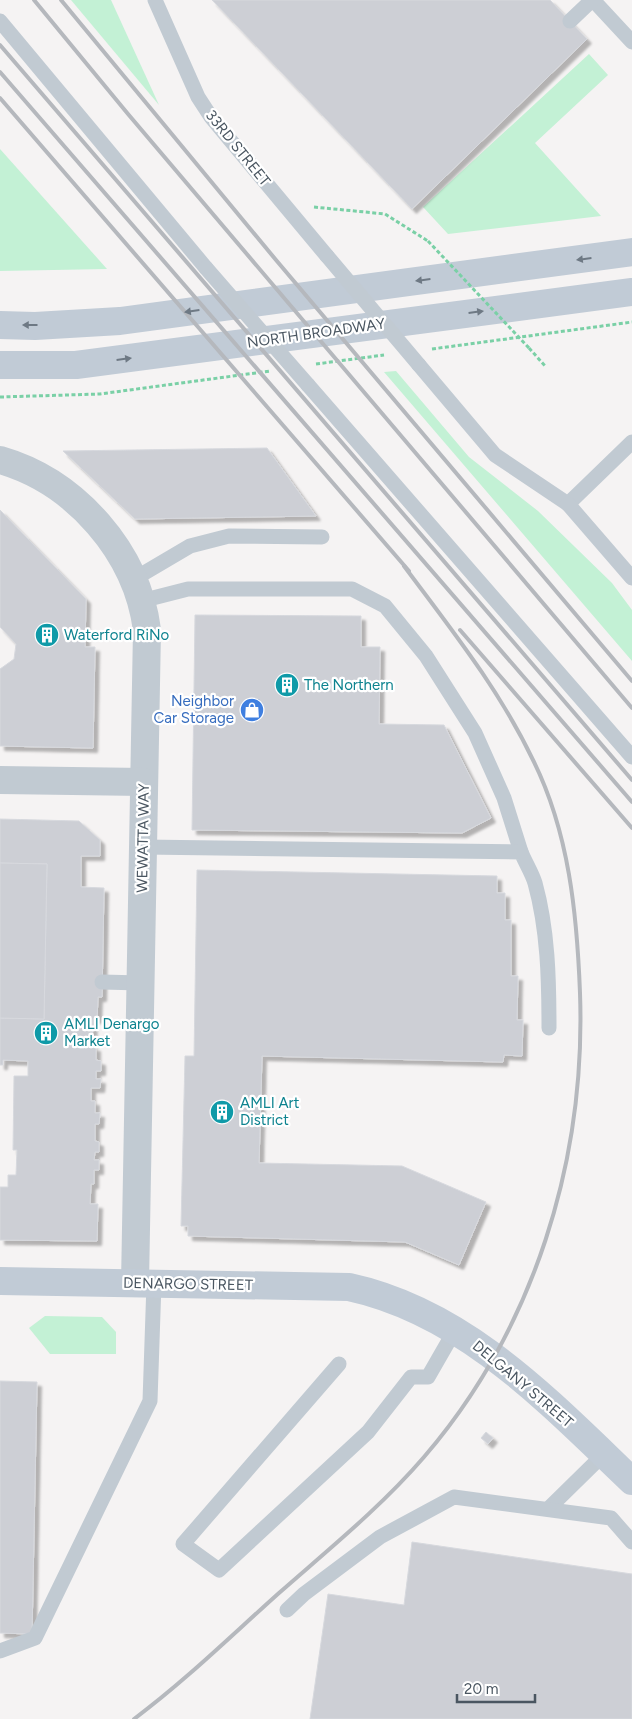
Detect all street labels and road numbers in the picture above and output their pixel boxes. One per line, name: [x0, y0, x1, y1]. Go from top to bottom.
street label: 33RD STREET: [202, 106, 275, 190]
street label: NORTH BROADWAY: [246, 314, 386, 352]
street label: WEWATTA WAY: [133, 783, 153, 893]
street label: DENARGO STREET: [123, 1274, 254, 1294]
street label: DELGANY STREET: [469, 1337, 577, 1432]

